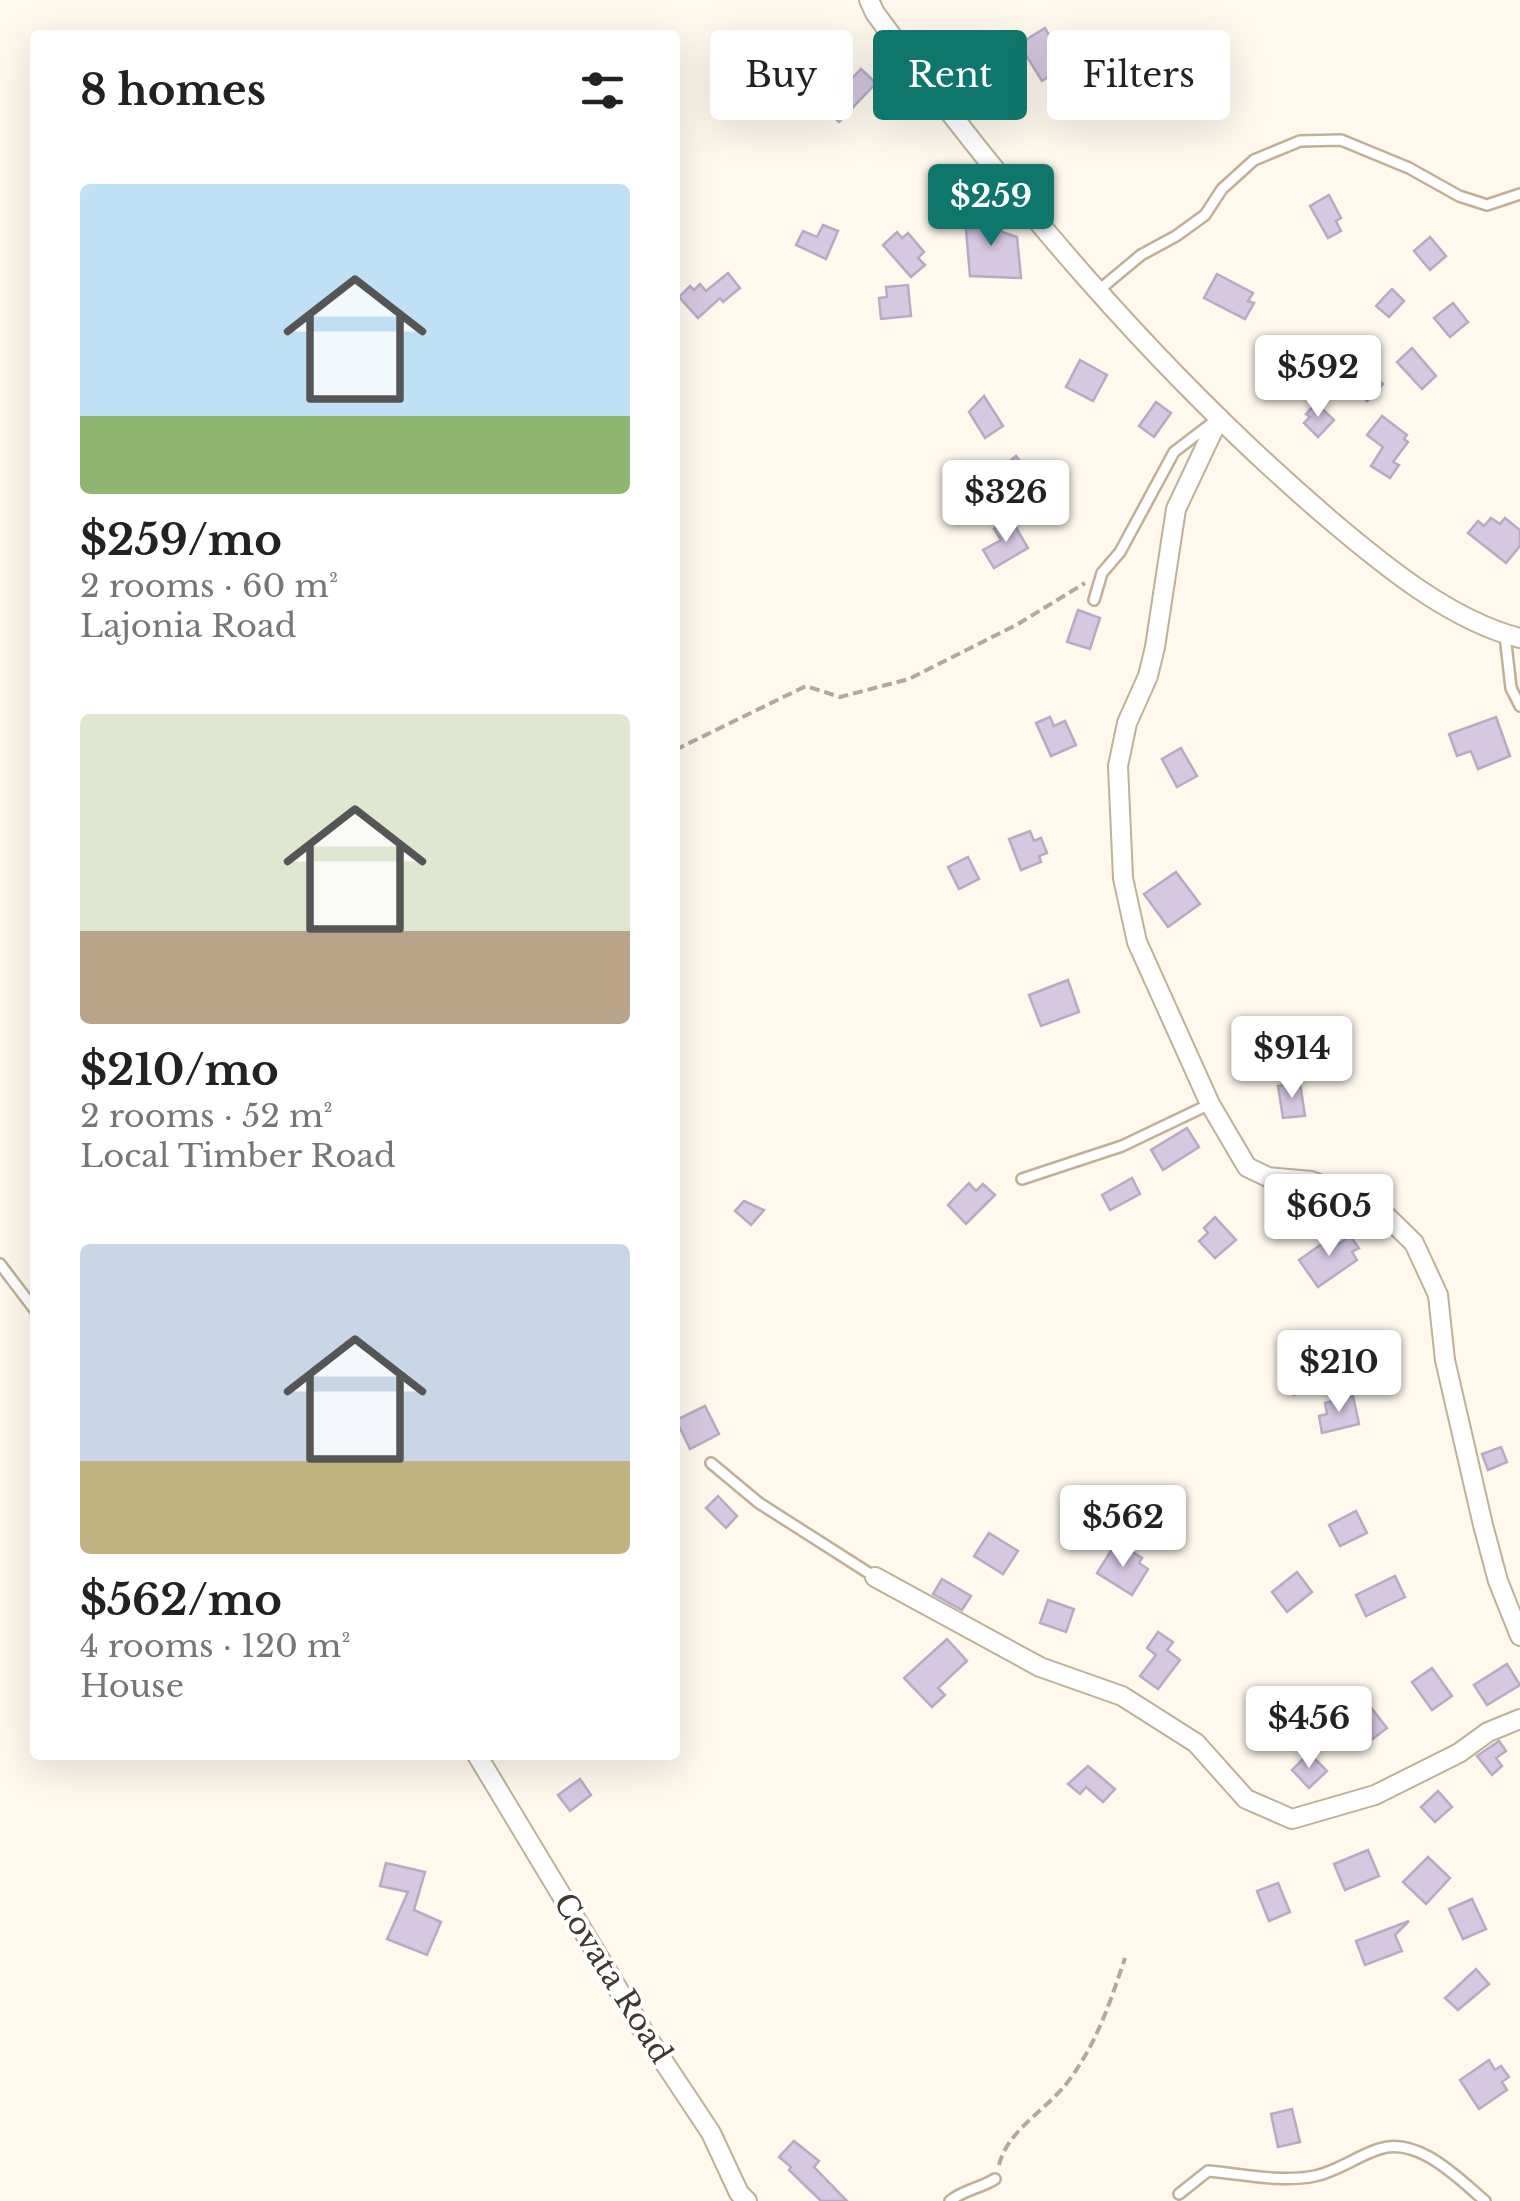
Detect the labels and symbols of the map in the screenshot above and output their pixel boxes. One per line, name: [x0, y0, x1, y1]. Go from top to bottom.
pin: $259: [932, 164, 1050, 249]
pin: $592: [1259, 335, 1377, 420]
pin: $326: [947, 460, 1065, 545]
pin: $914: [1233, 1016, 1351, 1101]
pin: $605: [1270, 1174, 1388, 1259]
pin: $210: [1280, 1330, 1398, 1415]
pin: $562: [1064, 1485, 1182, 1570]
pin: $456: [1250, 1686, 1368, 1771]
street label: Covata Road: [546, 1886, 680, 2070]

